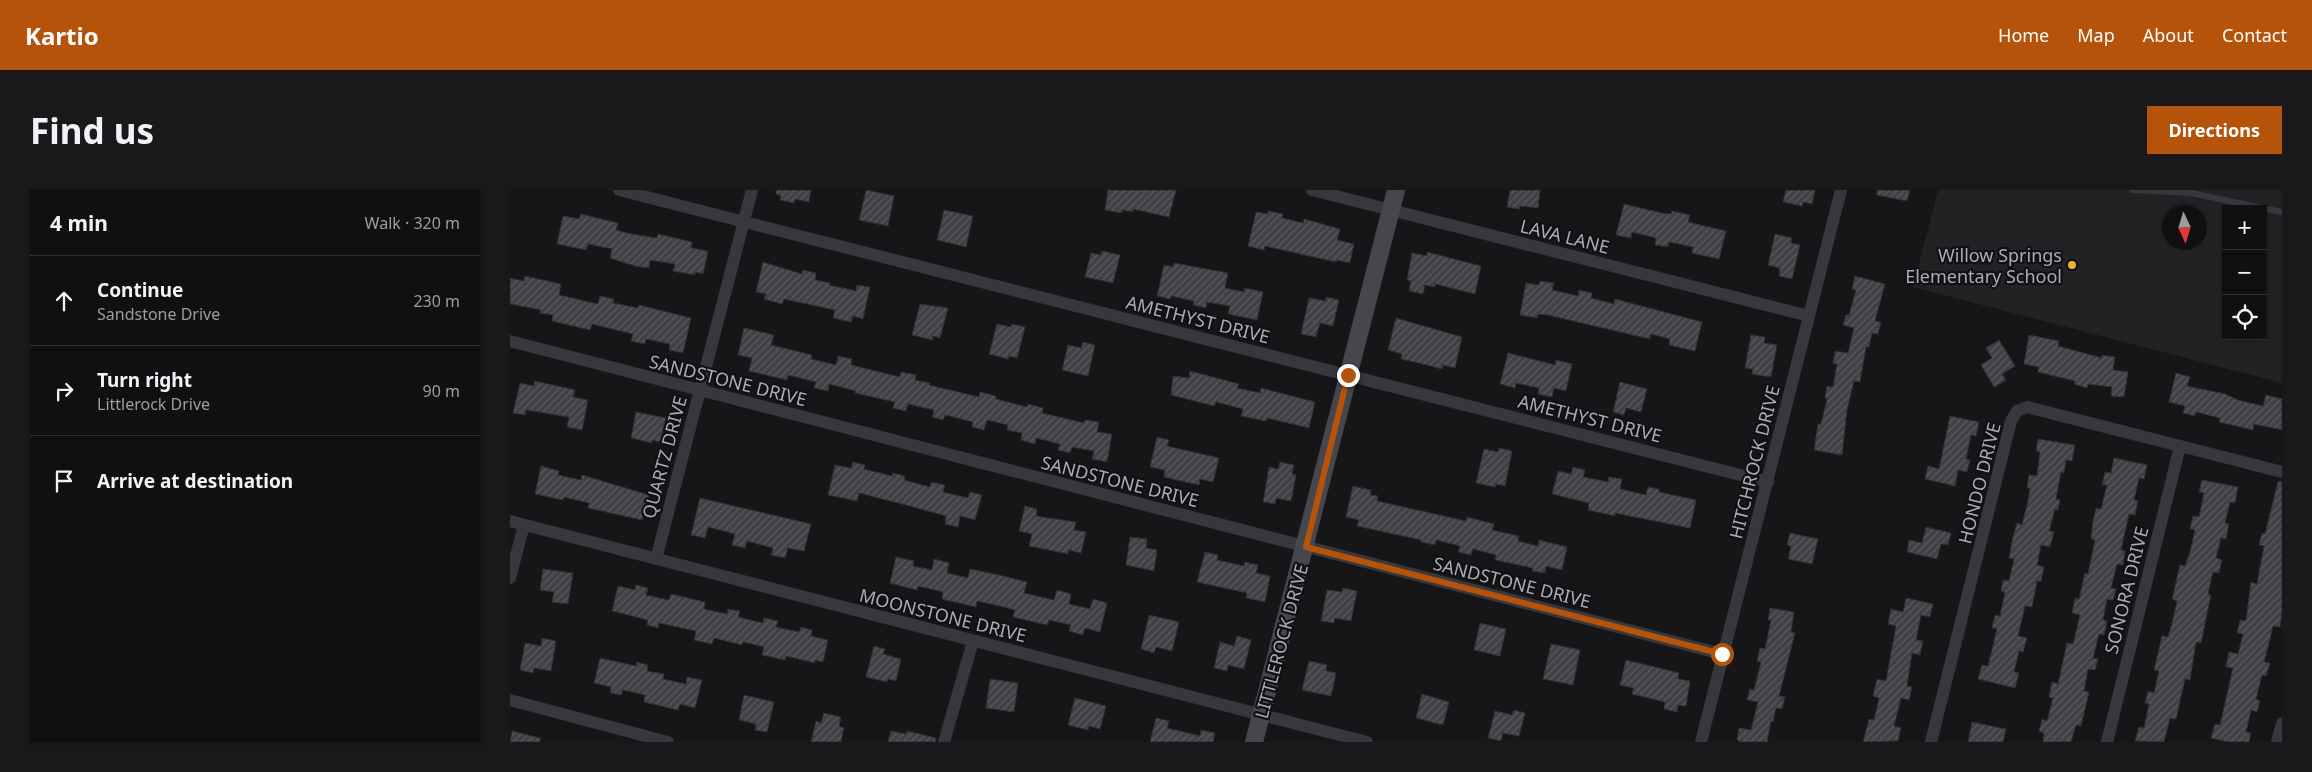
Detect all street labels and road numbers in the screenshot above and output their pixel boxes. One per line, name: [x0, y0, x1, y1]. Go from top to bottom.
street label: LAVA LANE: [1518, 213, 1612, 259]
street label: AMETHYST DRIVE: [1124, 290, 1272, 348]
street label: SANDSTONE DRIVE: [647, 349, 809, 411]
street label: HITCHROCK DRIVE: [1723, 383, 1785, 541]
street label: AMETHYST DRIVE: [1516, 389, 1664, 447]
street label: QUARTZ DRIVE: [636, 393, 692, 521]
street label: HONDO DRIVE: [1952, 420, 2006, 546]
street label: SANDSTONE DRIVE: [1039, 450, 1201, 512]
street label: SONORA DRIVE: [2099, 524, 2153, 656]
street label: SANDSTONE DRIVE: [1431, 551, 1593, 613]
street label: LITTLEROCK DRIVE: [1249, 561, 1313, 721]
street label: MOONSTONE DRIVE: [857, 583, 1029, 647]

